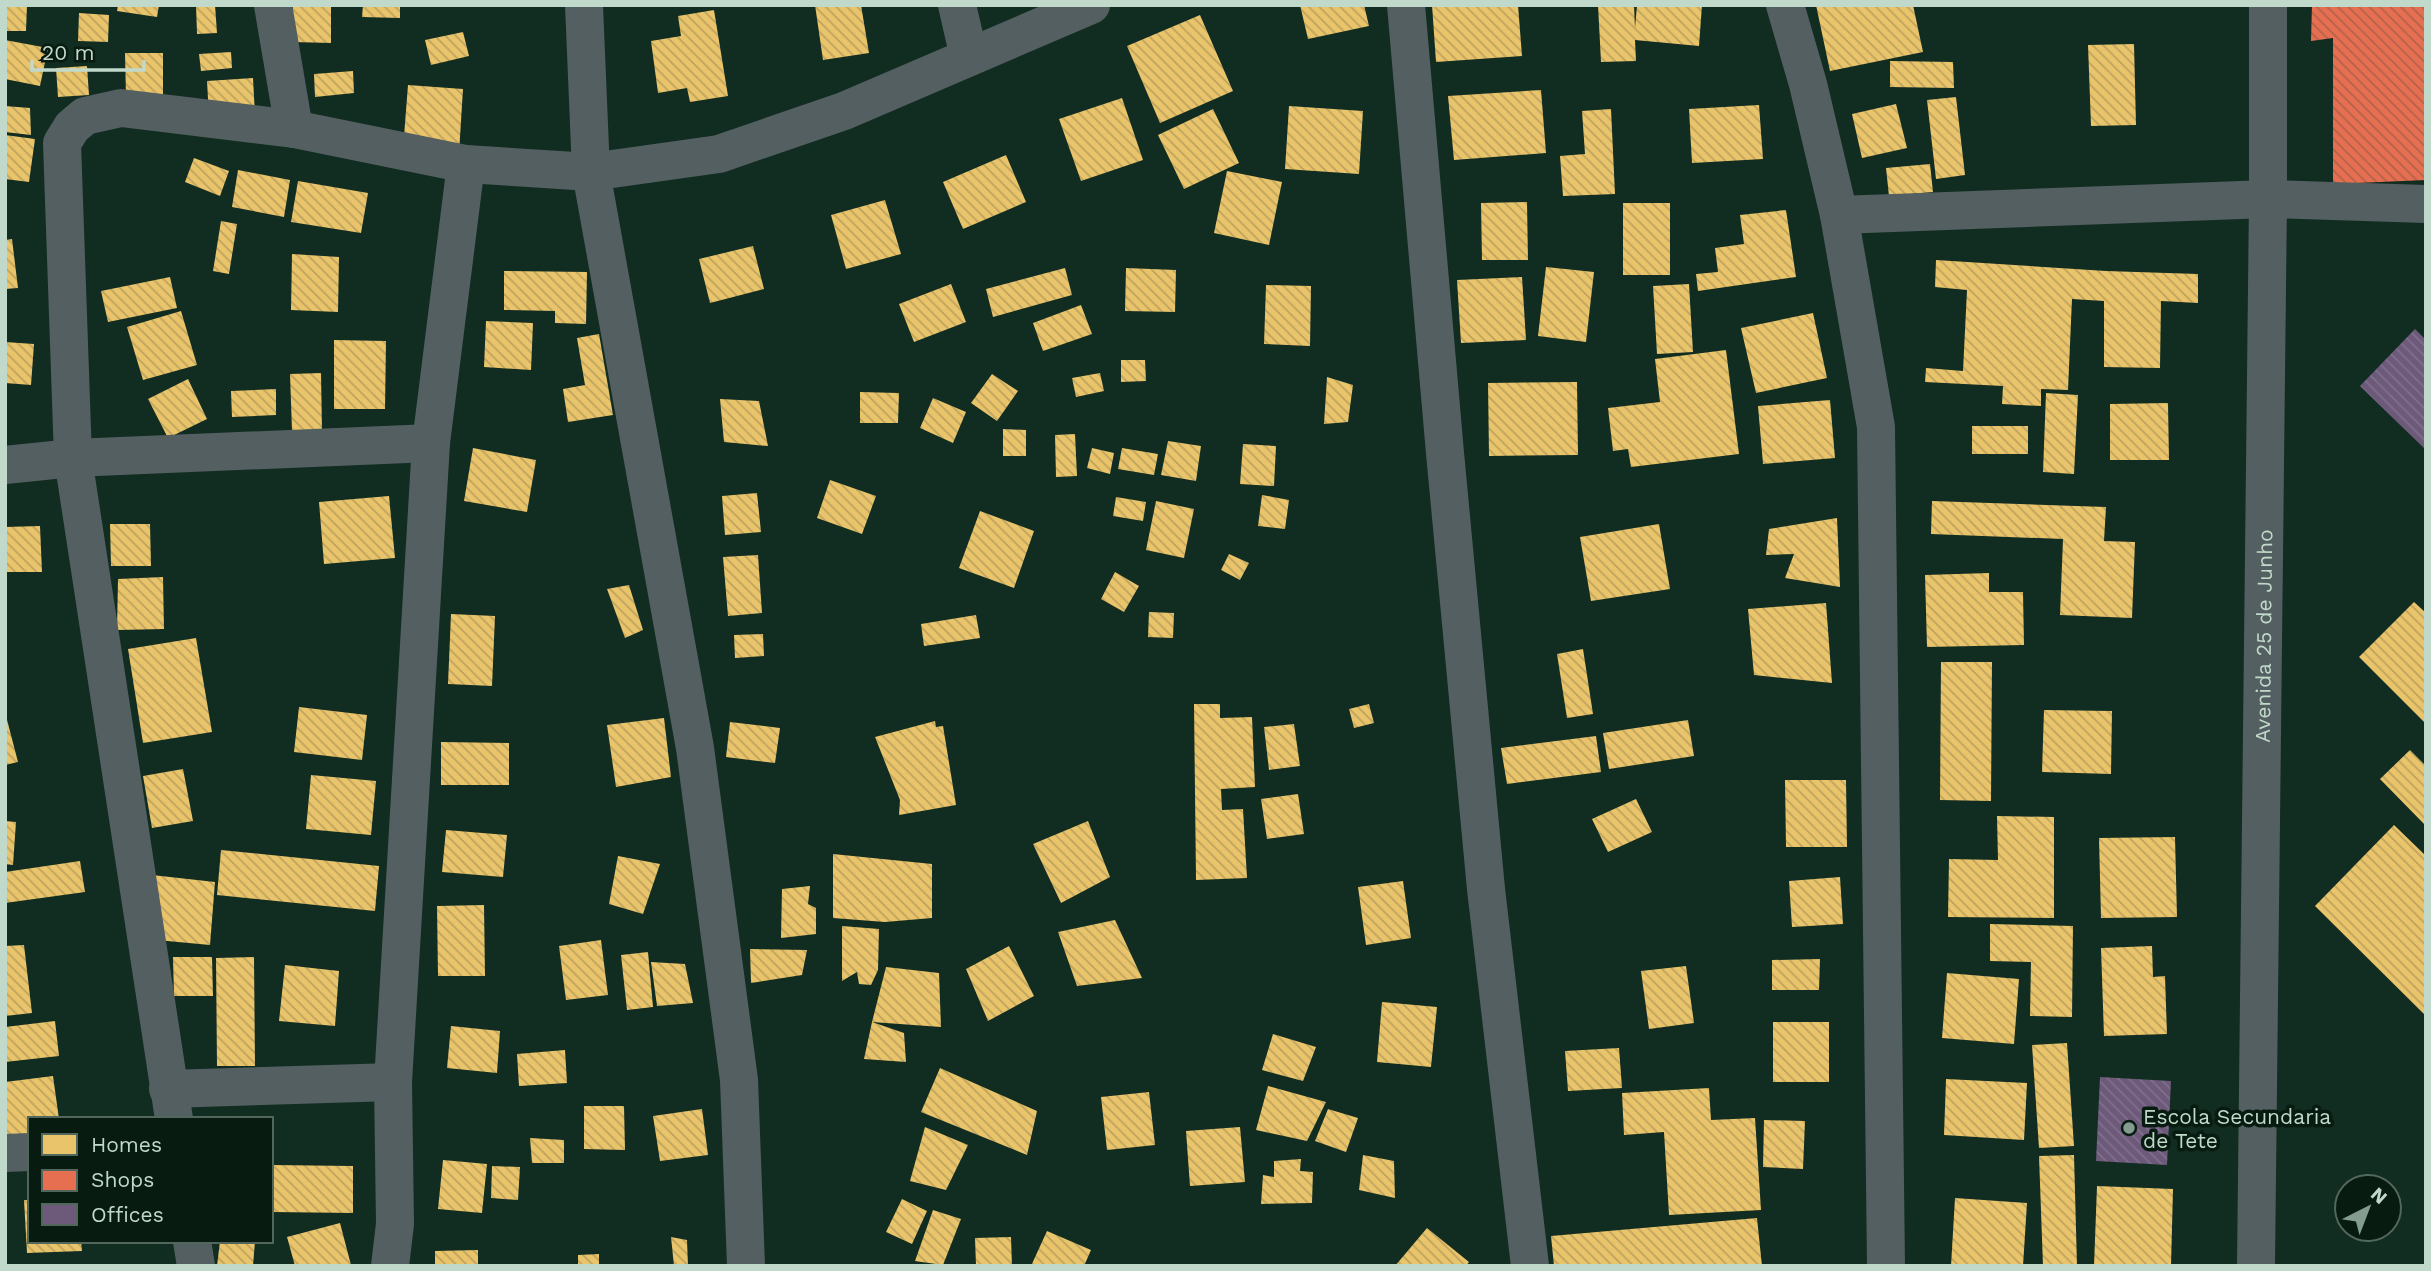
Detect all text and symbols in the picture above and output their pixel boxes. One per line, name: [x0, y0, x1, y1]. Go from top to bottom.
scale bar: [32, 28, 144, 72]
text: 20 m: [42, 40, 94, 65]
street label: Avenida 25 de Junho: [2249, 529, 2277, 743]
place label: Escola Secundaria de Tete: [2143, 1104, 2331, 1153]
legend: [28, 1117, 273, 1243]
marker: Escola Secundaria de Tete: [2121, 1120, 2137, 1136]
text: Homes: [91, 1132, 162, 1157]
text: Shops: [91, 1167, 154, 1192]
north arrow: [2333, 1173, 2403, 1243]
text: N: [2366, 1182, 2392, 1209]
text: Offices: [91, 1202, 164, 1227]

